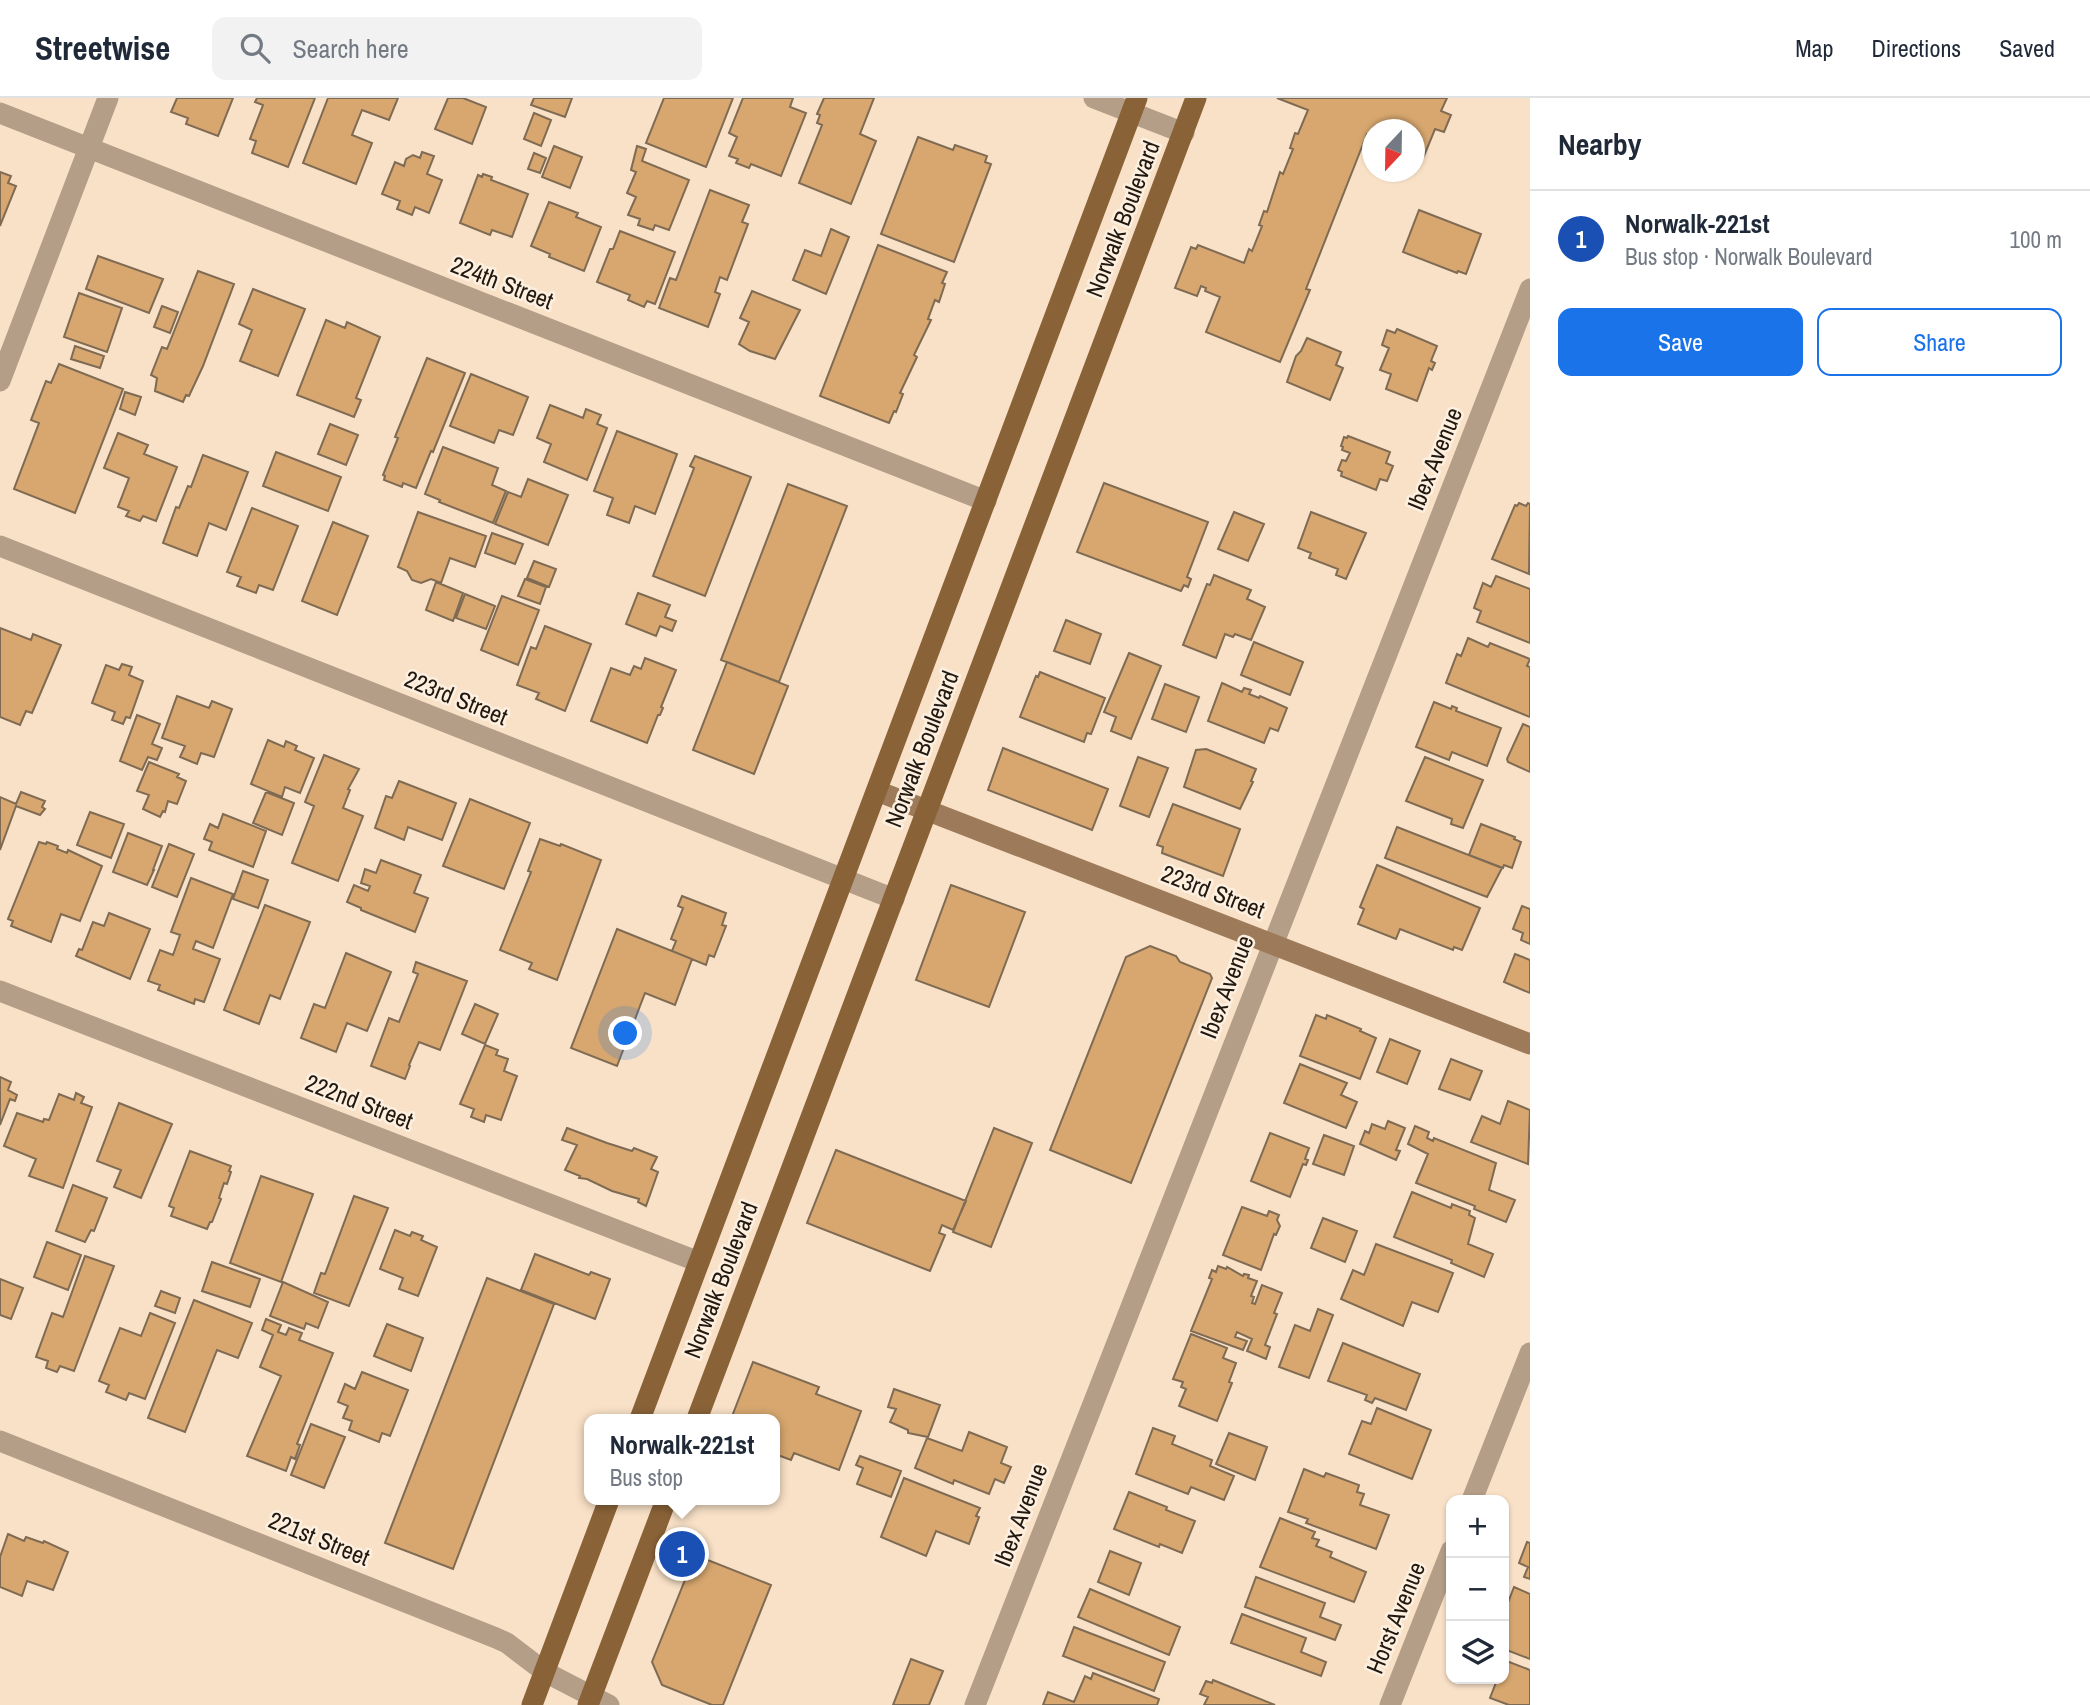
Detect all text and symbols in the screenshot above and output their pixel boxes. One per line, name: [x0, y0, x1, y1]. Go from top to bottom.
search box: [212, 17, 702, 80]
text: Streetwise: [35, 26, 170, 70]
icon: search: [236, 29, 274, 67]
text: Search here: [292, 31, 409, 66]
text: Map: [1795, 32, 1833, 64]
text: Directions: [1871, 32, 1961, 64]
text: Saved: [1999, 32, 2055, 64]
north arrow: [1362, 119, 1425, 182]
text: Nearby: [1558, 124, 1641, 164]
street label: Norwalk Boulevard: [1078, 136, 1167, 301]
text: Norwalk-221st: [1625, 206, 1770, 241]
text: 1: [1576, 224, 1586, 255]
text: 100 m: [2010, 224, 2062, 255]
text: Bus stop · Norwalk Boulevard: [1625, 241, 1872, 272]
street label: 224th Street: [447, 248, 559, 316]
button: Save: [1558, 308, 1803, 376]
button: Share: [1817, 308, 2062, 376]
street label: Ibex Avenue: [1399, 403, 1469, 515]
street label: 223rd Street: [400, 662, 513, 732]
street label: Norwalk Boulevard: [877, 666, 966, 831]
street label: 223rd Street: [1157, 857, 1270, 926]
street label: Ibex Avenue: [1192, 930, 1260, 1043]
your location: [608, 1016, 642, 1050]
street label: 222nd Street: [301, 1066, 418, 1136]
street label: Norwalk Boulevard: [676, 1197, 765, 1362]
popup: [584, 1414, 780, 1505]
text: Norwalk-221st: [610, 1427, 754, 1462]
street label: Ibex Avenue: [986, 1458, 1054, 1571]
text: Bus stop: [610, 1462, 683, 1493]
map controls: [1446, 1495, 1509, 1684]
button: +: [1446, 1495, 1509, 1558]
street label: 221st Street: [264, 1503, 375, 1573]
pin: 1: [659, 1528, 705, 1580]
street label: Horst Avenue: [1358, 1557, 1432, 1678]
button: −: [1446, 1558, 1509, 1621]
button: layers: [1446, 1621, 1509, 1684]

